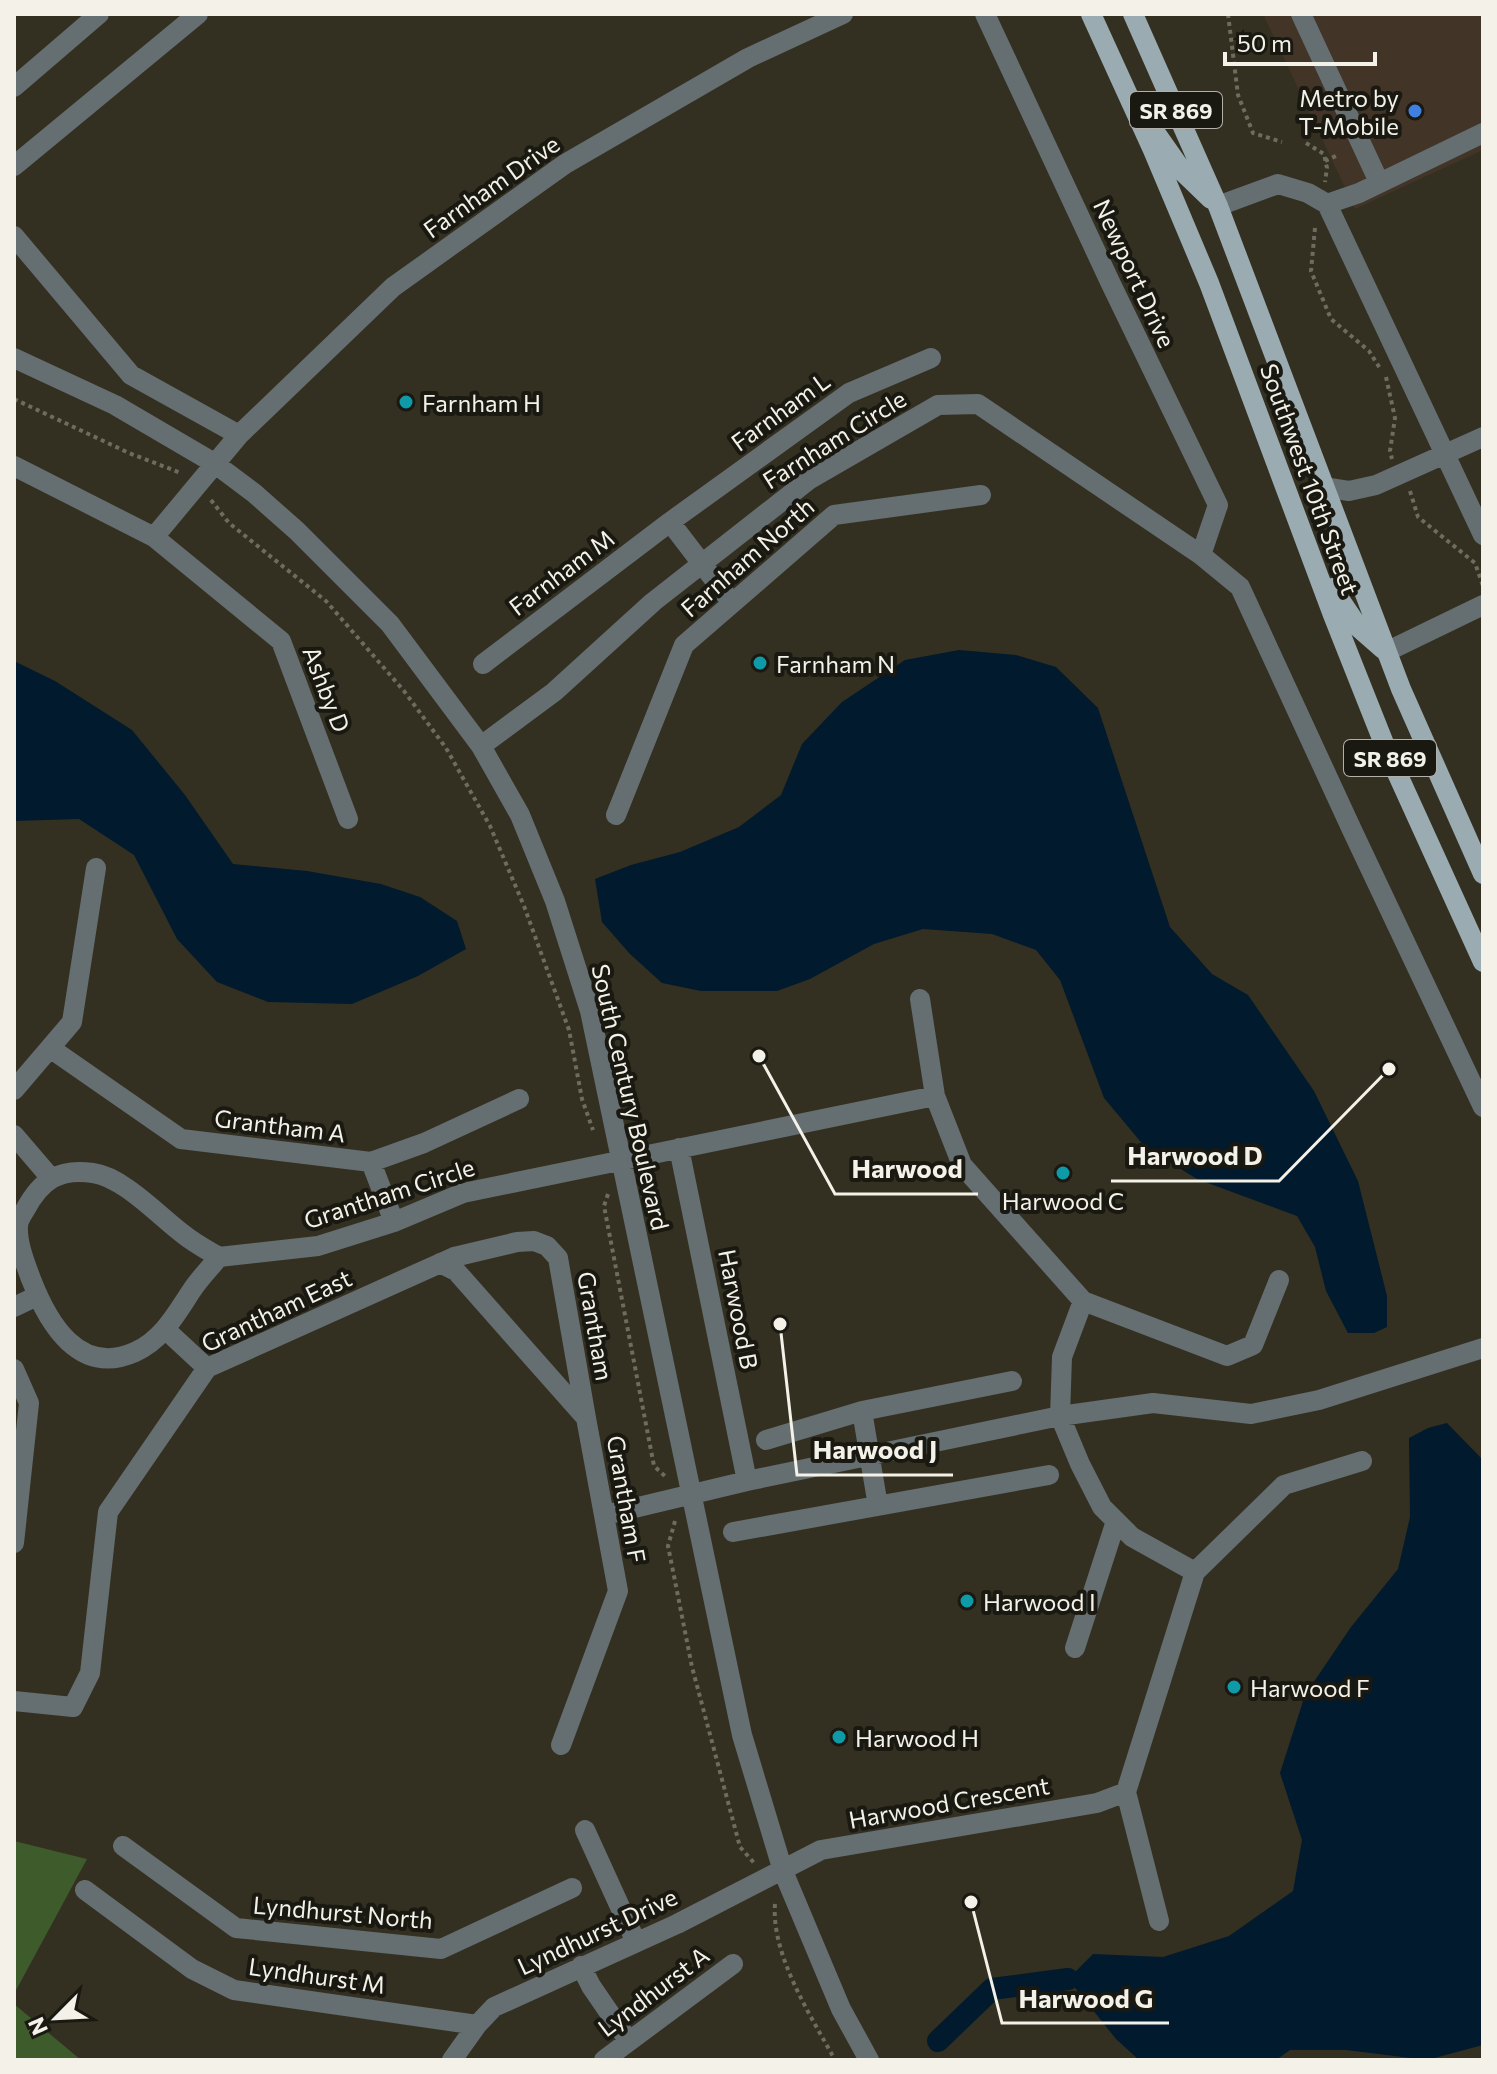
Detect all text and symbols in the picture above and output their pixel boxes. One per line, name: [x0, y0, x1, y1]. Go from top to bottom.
scale bar: [1225, 16, 1375, 66]
text: 50 m: [1237, 28, 1292, 57]
place label: Metro by T-Mobile: [1299, 83, 1399, 140]
road number: SR 869: [1130, 92, 1222, 128]
marker: Metro by T-Mobile: [1406, 102, 1424, 120]
street label: Farnham Drive: [418, 129, 564, 243]
street label: Newport Drive: [1088, 194, 1182, 352]
street label: Southwest 10th Street: [1255, 359, 1365, 599]
street label: Farnham L: [725, 366, 835, 456]
street label: Farnham Circle: [757, 383, 911, 495]
place label: Farnham H: [422, 388, 541, 417]
marker: Farnham H: [397, 393, 415, 411]
street label: Farnham North: [675, 491, 819, 623]
street label: Farnham M: [503, 523, 619, 621]
street label: Ashby D: [297, 642, 357, 736]
place label: Farnham N: [776, 649, 895, 678]
marker: Farnham N: [751, 654, 769, 672]
road number: SR 869: [1344, 740, 1436, 776]
street label: South Century Boulevard: [586, 961, 676, 1233]
street label: Grantham A: [213, 1103, 347, 1147]
callout: Harwood D: [1111, 1131, 1279, 1181]
text: Harwood D: [1127, 1139, 1263, 1170]
callout: Harwood: [835, 1144, 978, 1194]
street label: Grantham Circle: [300, 1152, 478, 1234]
text: Harwood: [851, 1152, 963, 1183]
marker: Harwood C: [1054, 1164, 1072, 1182]
place label: Harwood C: [1002, 1186, 1124, 1215]
street label: Harwood B: [713, 1247, 765, 1371]
street label: Grantham East: [196, 1262, 356, 1357]
street label: Grantham: [572, 1269, 620, 1383]
callout: Harwood J: [797, 1425, 953, 1475]
street label: Grantham F: [602, 1433, 652, 1565]
text: Harwood J: [813, 1433, 937, 1464]
place label: Harwood I: [983, 1587, 1096, 1616]
marker: Harwood I: [958, 1592, 976, 1610]
place label: Harwood F: [1250, 1673, 1370, 1702]
marker: Harwood F: [1225, 1678, 1243, 1696]
place label: Harwood H: [855, 1723, 979, 1752]
marker: Harwood H: [830, 1728, 848, 1746]
street label: Harwood Crescent: [846, 1770, 1052, 1834]
street label: Lyndhurst Drive: [513, 1881, 681, 1981]
street label: Lyndhurst North: [252, 1890, 434, 1934]
street label: Lyndhurst A: [592, 1940, 714, 2042]
street label: Lyndhurst M: [247, 1951, 387, 1999]
callout: Harwood G: [1002, 1973, 1169, 2023]
north arrow: [16, 1978, 96, 2058]
text: Harwood G: [1018, 1982, 1154, 2013]
text: N: [22, 2013, 53, 2039]

